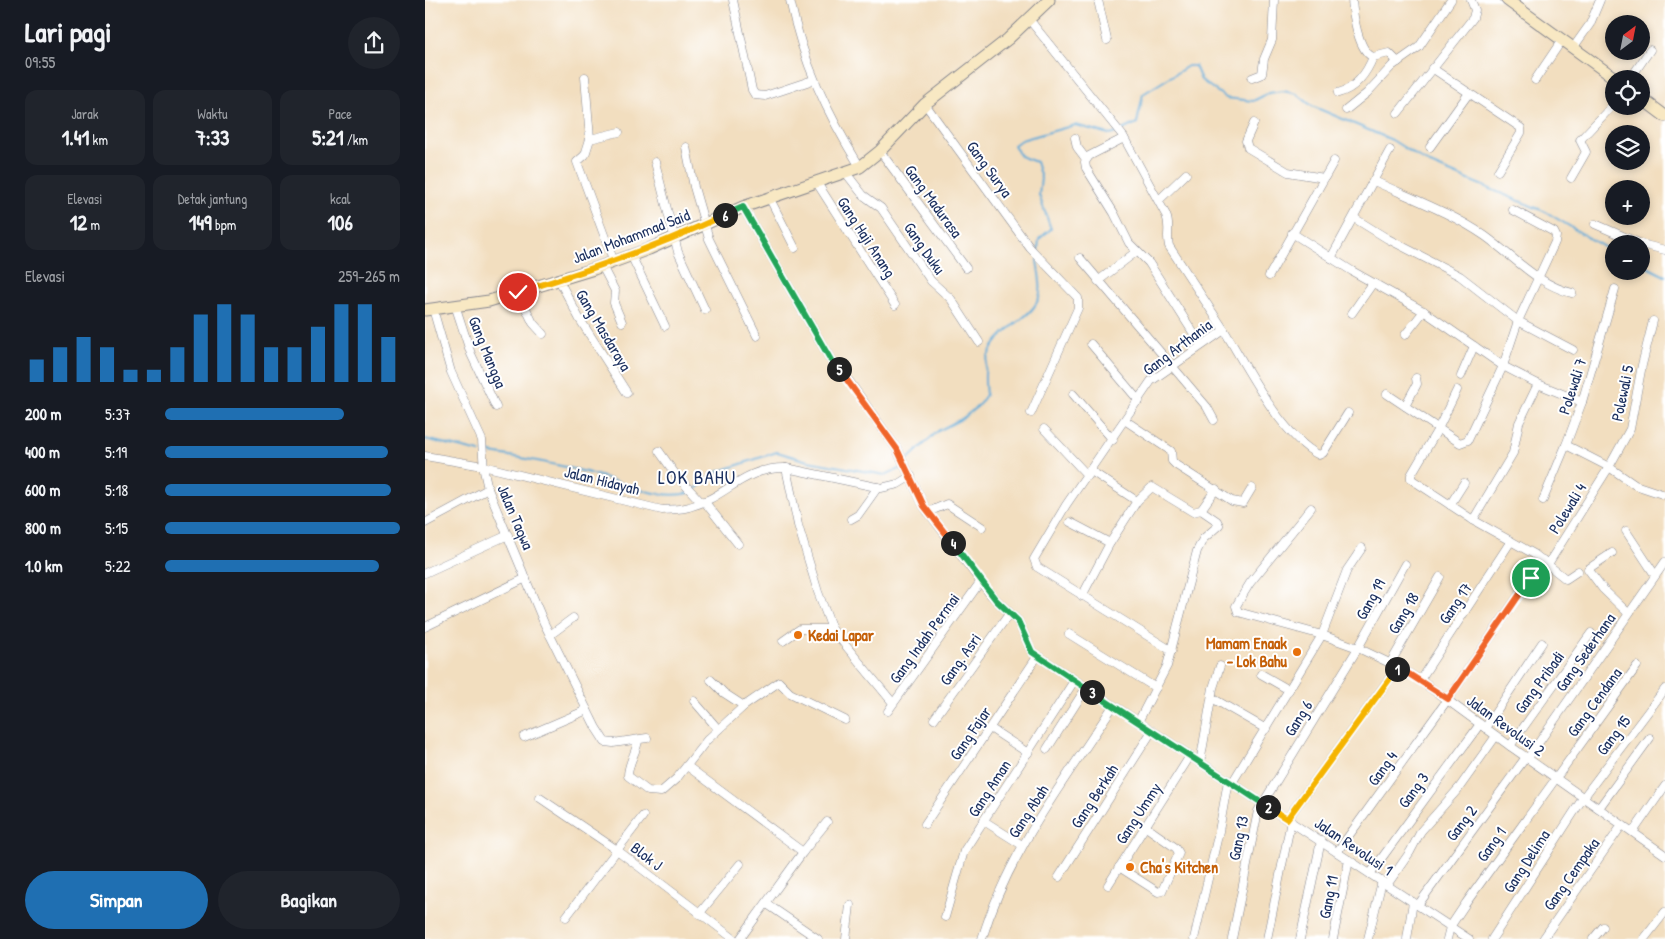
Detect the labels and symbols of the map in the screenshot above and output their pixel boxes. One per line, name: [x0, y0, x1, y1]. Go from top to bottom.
north arrow: [1605, 15, 1650, 60]
street label: Gang Surya: [962, 136, 1018, 202]
street label: Gang Madurasa: [900, 160, 968, 242]
street label: Gang Haji Anang: [833, 192, 901, 282]
pin: 6: [713, 202, 737, 228]
street label: Jalan Mohammad Said: [569, 204, 693, 268]
street label: Gang Duku: [899, 218, 951, 279]
pin: [497, 271, 539, 313]
street label: Gang Masdaraya: [571, 285, 637, 375]
street label: Gang Mangga: [464, 313, 512, 391]
street label: Gang Arthania: [1138, 314, 1216, 380]
street label: Polewali 7: [1553, 355, 1591, 417]
pin: 5: [827, 356, 851, 382]
street label: Polewali 5: [1605, 363, 1639, 423]
street label: Jalan Hidayah: [562, 460, 642, 500]
district label: LOK BAHU: [658, 464, 736, 490]
street label: Polewali 4: [1543, 478, 1591, 538]
street label: Jalan Taqwa: [492, 481, 540, 553]
pin: 4: [941, 530, 965, 556]
pin: [1510, 557, 1552, 599]
street label: Gang 19: [1350, 574, 1390, 623]
street label: Gang 17: [1433, 578, 1477, 628]
street label: Gang Indah Permai: [884, 588, 964, 688]
street label: Gang 18: [1382, 588, 1424, 638]
street label: Gang Sederhana: [1550, 608, 1620, 696]
place label: Kedai Lapar: [808, 624, 875, 647]
street label: Gang. Asri: [934, 628, 986, 690]
marker: Kedai Lapar: [792, 629, 804, 641]
place label: Mamam Enaak - Lok Bahu: [1206, 632, 1288, 672]
marker: Mamam Enaak - Lok Bahu: [1291, 646, 1303, 658]
street label: Gang Pribadi: [1509, 646, 1569, 718]
pin: 1: [1385, 656, 1409, 682]
street label: Gang Cendana: [1561, 663, 1627, 741]
pin: 3: [1079, 680, 1105, 704]
street label: Jalan Revolusi 2: [1462, 689, 1550, 761]
street label: Gang 6: [1279, 696, 1317, 740]
street label: Gang Fajar: [944, 702, 996, 764]
street label: Gang 15: [1591, 710, 1635, 759]
street label: Gang 4: [1362, 746, 1402, 790]
street label: Gang Aman: [962, 755, 1016, 821]
street label: Gang Berkah: [1065, 759, 1123, 832]
street label: Gang 3: [1393, 768, 1433, 812]
street label: Gang Ummy: [1110, 778, 1166, 848]
street label: Gang Abah: [1003, 780, 1054, 842]
pin: 2: [1255, 794, 1281, 820]
street label: Gang 2: [1440, 800, 1482, 845]
street label: Jalan Revolusi 1: [1311, 812, 1398, 880]
street label: Gang 13: [1223, 814, 1253, 862]
street label: Gang 1: [1471, 822, 1511, 866]
street label: Gang Delima: [1497, 825, 1555, 897]
street label: Gang Cempaka: [1538, 833, 1604, 915]
street label: Blok J: [626, 837, 668, 876]
place label: Cha's Kitchen: [1140, 856, 1218, 878]
marker: Cha's Kitchen: [1124, 861, 1136, 873]
street label: Gang 11: [1313, 873, 1343, 921]

